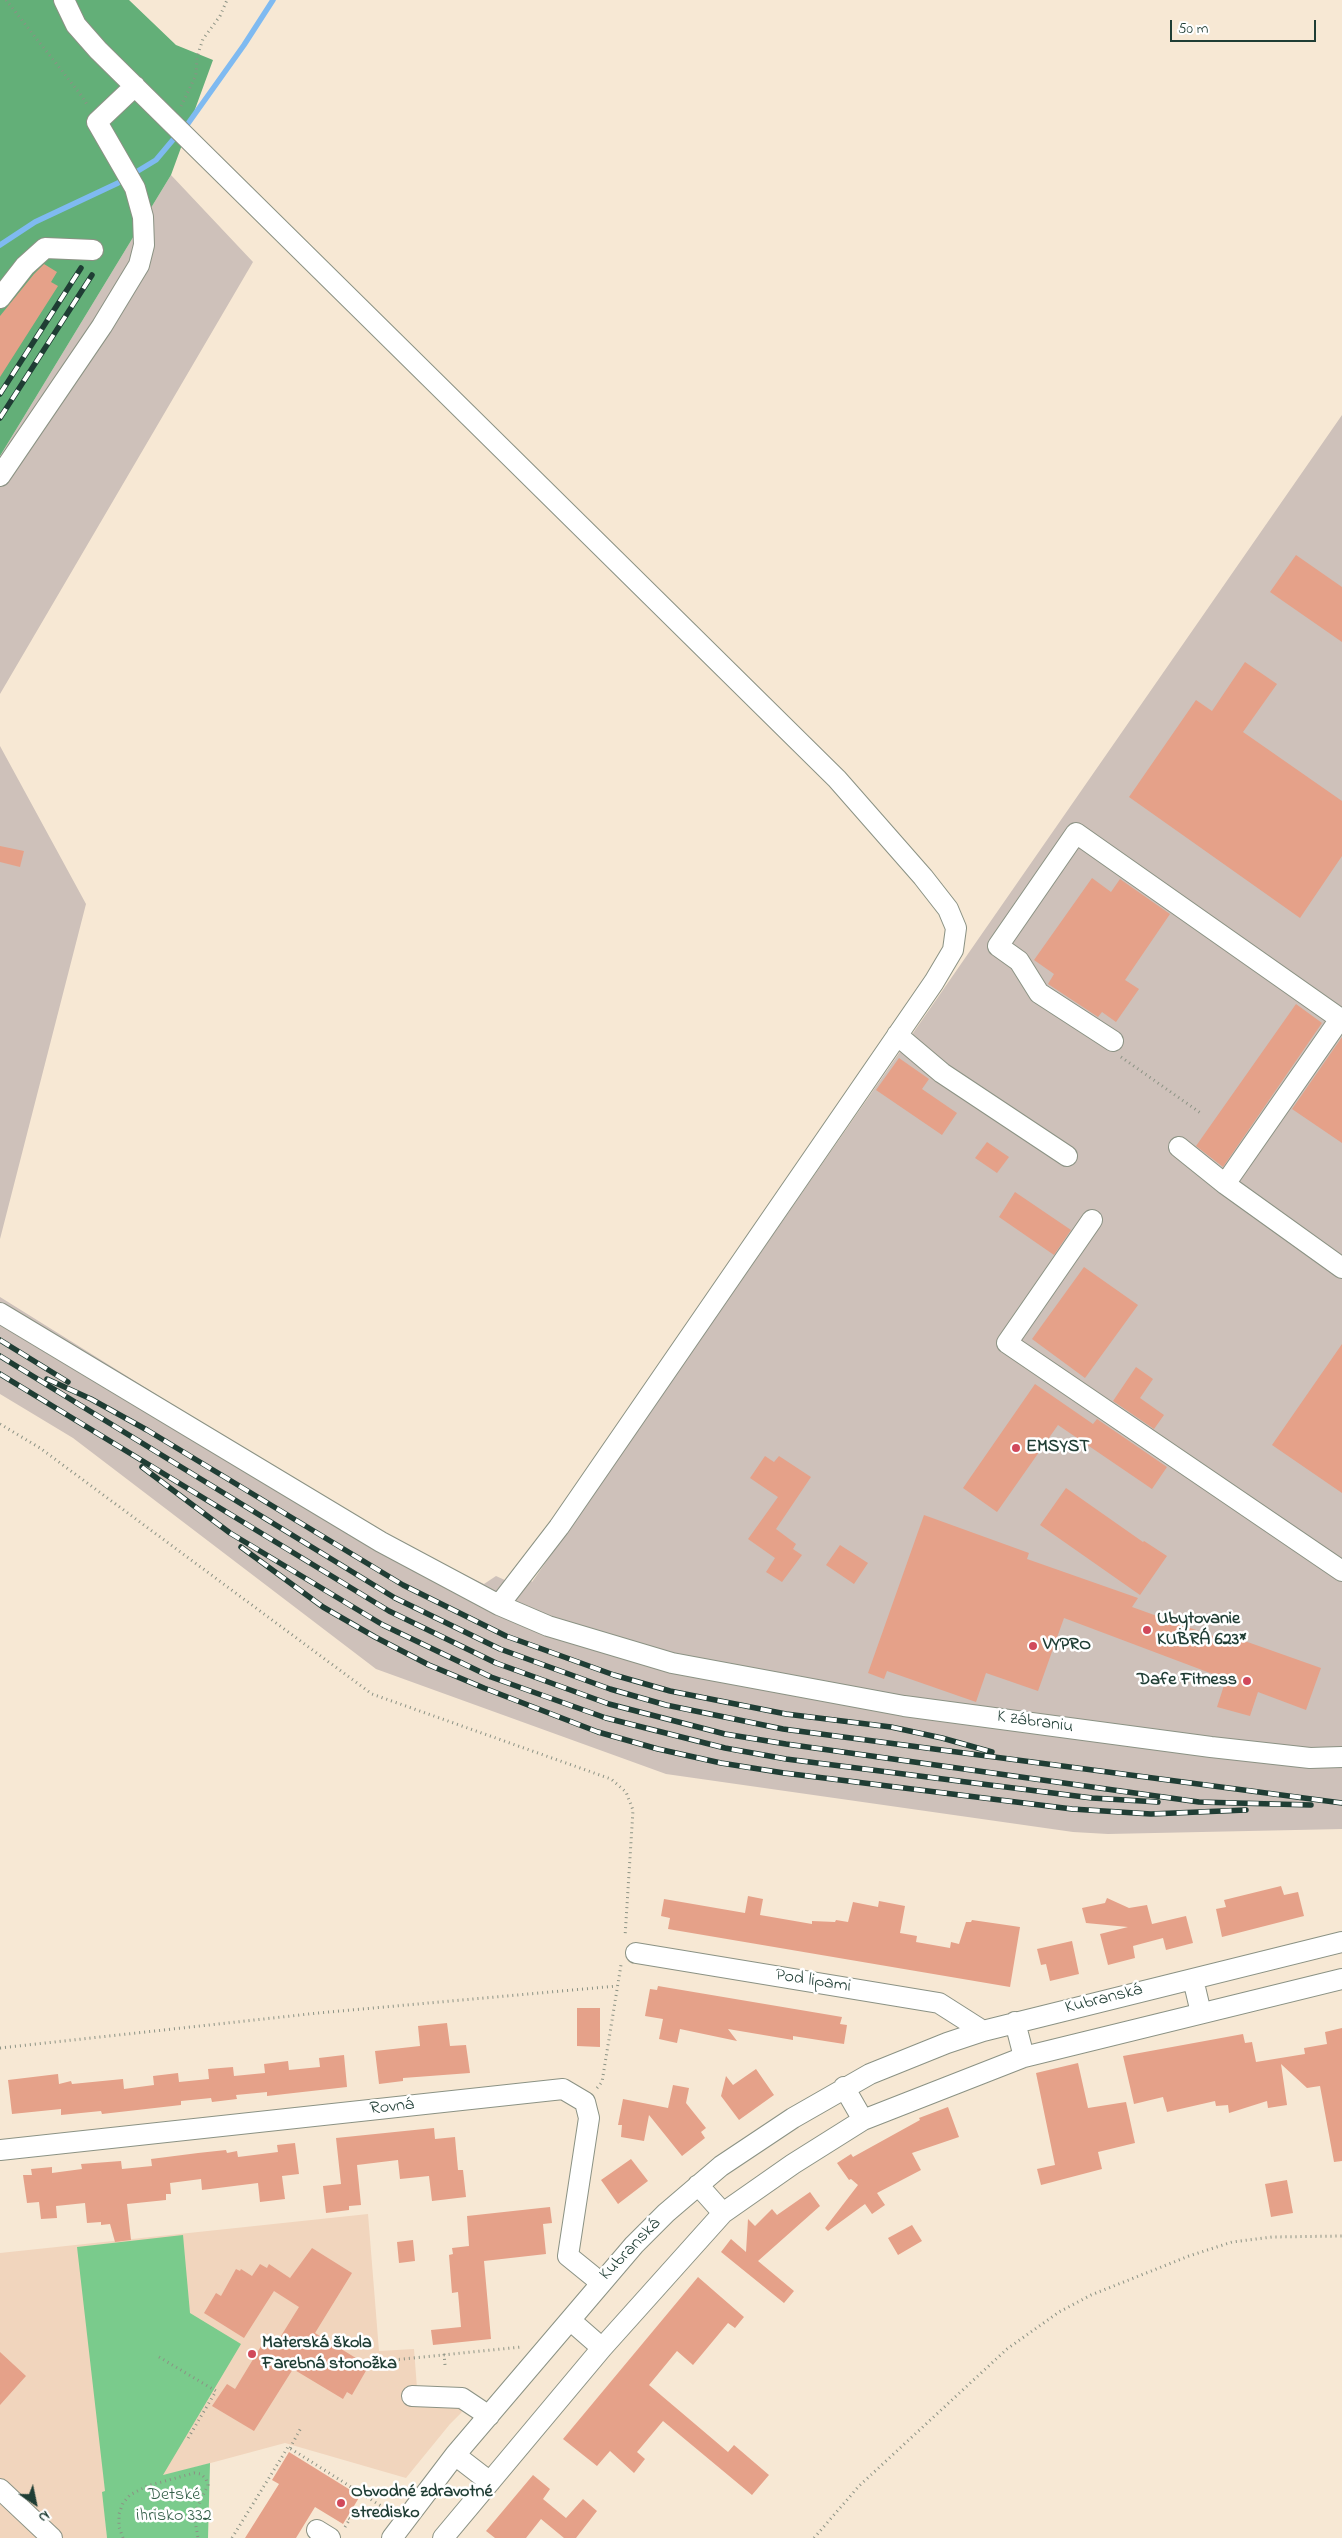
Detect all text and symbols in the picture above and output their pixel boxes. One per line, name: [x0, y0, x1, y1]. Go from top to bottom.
scale bar: [1172, 10, 1318, 42]
text: 50 m: [1178, 18, 1208, 40]
place label: EMSYST: [1026, 1437, 1090, 1459]
marker: EMSYST: [1010, 1442, 1022, 1454]
place label: Ubytovanie KUBRÁ 623*: [1157, 1609, 1246, 1652]
marker: Ubytovanie KUBRÁ 623*: [1141, 1624, 1153, 1636]
place label: VYPRO: [1043, 1635, 1091, 1657]
marker: VYPRO: [1027, 1640, 1039, 1652]
place label: Dafe Fitness: [1137, 1670, 1237, 1692]
marker: Dafe Fitness: [1241, 1675, 1253, 1687]
street label: K zábraniu: [995, 1707, 1075, 1739]
street label: Pod lipami: [774, 1965, 852, 1999]
street label: Kubranská: [1063, 1980, 1145, 2020]
street label: Rovná: [369, 2095, 415, 2121]
street label: Kubranská: [596, 2214, 666, 2286]
place label: Materská škola Farebná stonožka: [262, 2333, 397, 2376]
marker: Materská škola Farebná stonožka: [246, 2348, 258, 2360]
north arrow: [10, 2478, 60, 2528]
place label: Obvodné zdravotné stredisko: [351, 2482, 492, 2524]
park label: Detské ihrisko 332: [136, 2485, 212, 2528]
marker: Obvodné zdravotné stredisko: [335, 2497, 347, 2509]
text: N: [34, 2504, 53, 2527]

